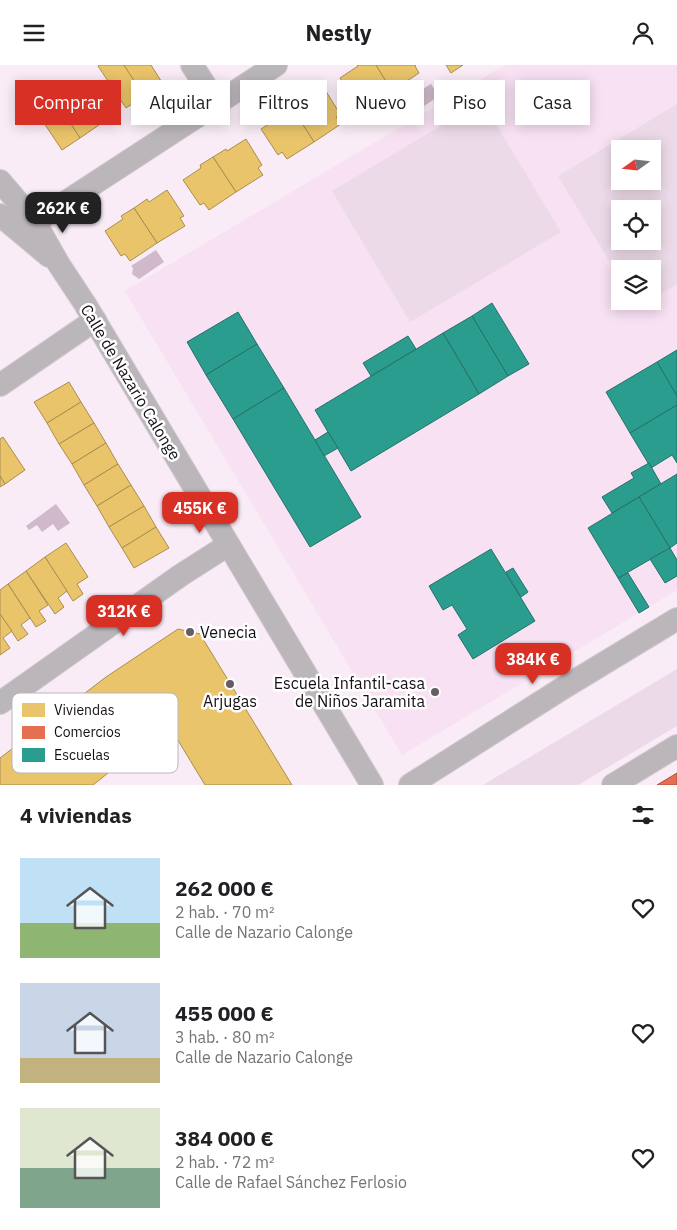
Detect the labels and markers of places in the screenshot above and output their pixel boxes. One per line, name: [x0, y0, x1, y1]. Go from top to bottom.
pin: 262K €: [22, 191, 104, 234]
pin: 455K €: [159, 491, 241, 534]
pin: 312K €: [83, 595, 165, 637]
place label: Venecia: [200, 622, 257, 642]
marker: Venecia: [184, 626, 196, 638]
pin: 384K €: [492, 643, 574, 685]
place label: Escuela Infantil-casa de Niños Jaramita: [274, 673, 425, 711]
marker: Arjugas: [224, 678, 236, 690]
marker: Escuela Infantil-casa de Niños Jaramita: [429, 686, 441, 698]
place label: Arjugas: [203, 691, 257, 711]

